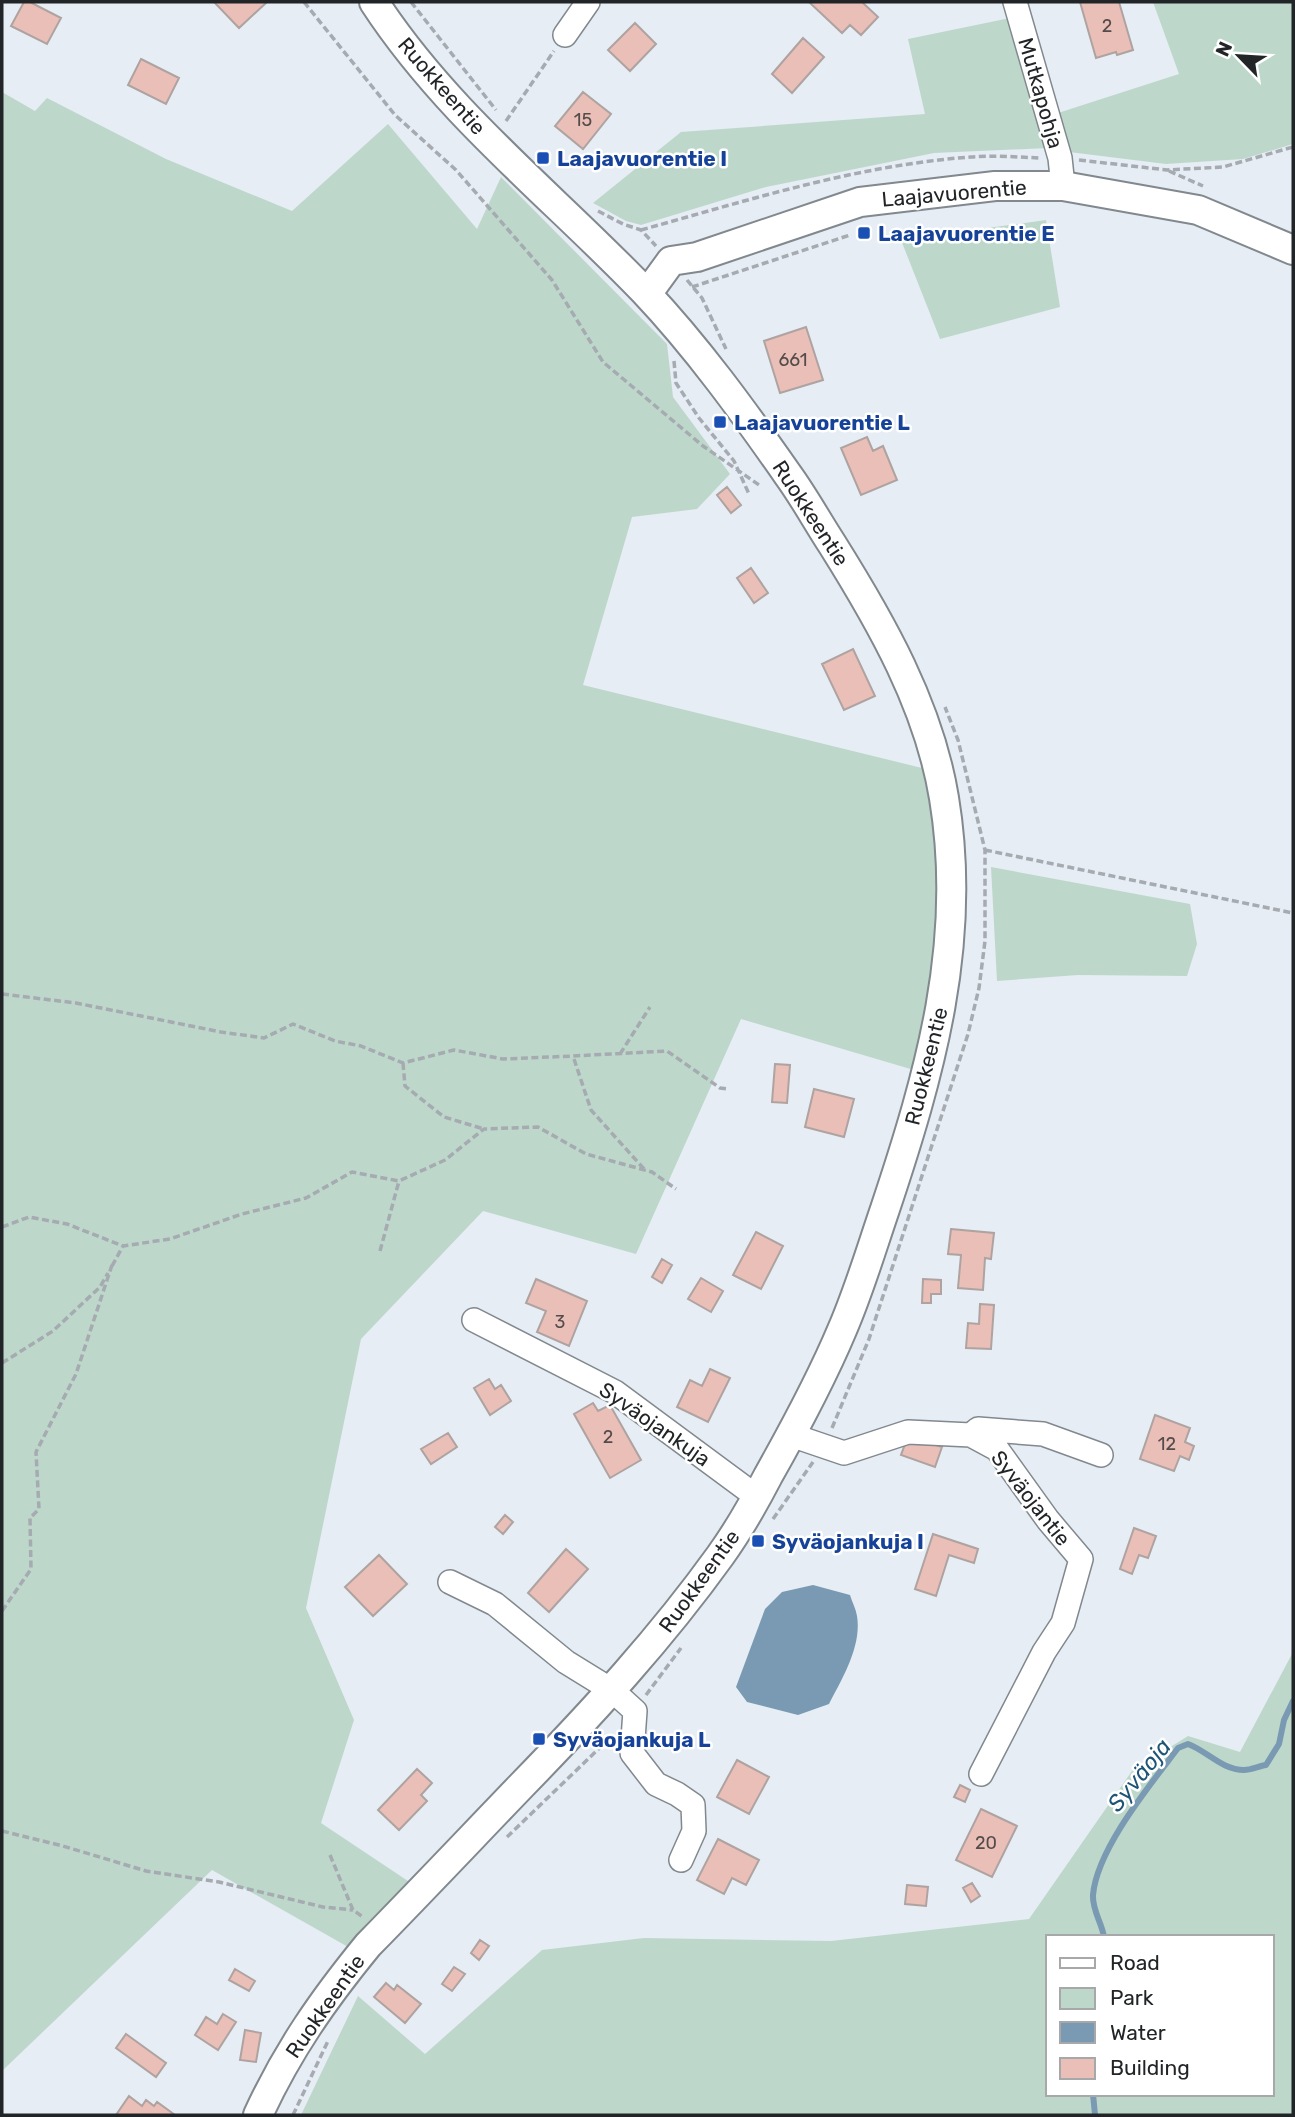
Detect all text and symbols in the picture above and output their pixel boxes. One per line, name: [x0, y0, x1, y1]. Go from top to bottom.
house number: 2: [1102, 15, 1112, 37]
north arrow: [1204, 21, 1274, 91]
street label: Ruokkeentie: [393, 32, 491, 140]
street label: Mutkapohja: [1013, 35, 1069, 151]
text: N: [1211, 38, 1237, 60]
house number: 15: [574, 109, 592, 131]
place label: Laajavuorentie I: [557, 146, 727, 171]
marker: Laajavuorentie I: [535, 150, 551, 166]
street label: Laajavuorentie: [880, 174, 1028, 212]
place label: Laajavuorentie E: [878, 221, 1055, 246]
marker: Laajavuorentie E: [856, 225, 872, 241]
house number: 661: [779, 349, 807, 371]
place label: Laajavuorentie L: [734, 410, 910, 435]
marker: Laajavuorentie L: [712, 414, 728, 430]
street label: Ruokkeentie: [768, 456, 854, 570]
street label: Ruokkeentie: [899, 1004, 953, 1128]
house number: 3: [555, 1311, 565, 1333]
street label: Syväojankuja: [595, 1377, 715, 1471]
house number: 2: [603, 1426, 613, 1448]
house number: 12: [1158, 1433, 1176, 1455]
street label: Syväojantie: [986, 1445, 1076, 1551]
street label: Ruokkeentie: [653, 1525, 745, 1637]
place label: Syväojankuja I: [772, 1529, 924, 1554]
marker: Syväojankuja I: [750, 1533, 766, 1549]
place label: Syväojankuja L: [553, 1727, 711, 1752]
marker: Syväojankuja L: [531, 1731, 547, 1747]
water label: Syväoja: [1101, 1733, 1177, 1817]
house number: 20: [975, 1832, 997, 1854]
legend: [1046, 1935, 1274, 2096]
street label: Ruokkeentie: [280, 1949, 370, 2063]
text: Road: [1110, 1950, 1160, 1975]
text: Park: [1110, 1985, 1154, 2010]
text: Water: [1110, 2020, 1166, 2045]
text: Building: [1110, 2055, 1190, 2080]

